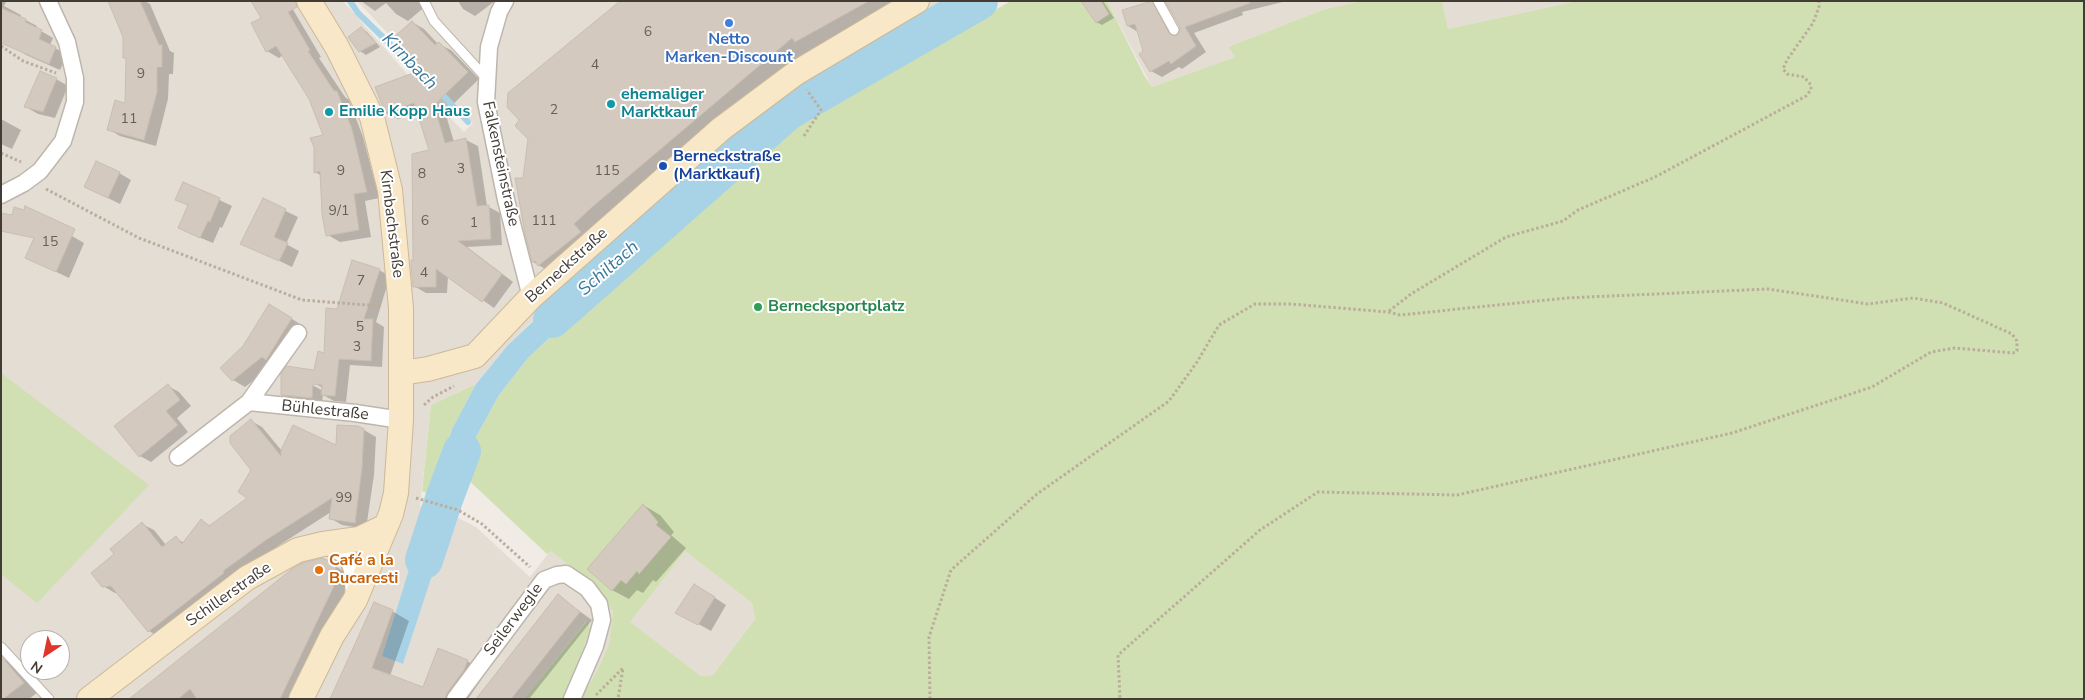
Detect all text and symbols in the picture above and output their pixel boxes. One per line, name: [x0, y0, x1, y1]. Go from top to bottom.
marker: Netto Marken-Discount: [723, 17, 735, 29]
house number: 6: [644, 25, 652, 41]
water label: Kirnbach: [377, 29, 441, 95]
place label: Netto Marken-Discount: [665, 30, 793, 68]
house number: 4: [591, 58, 599, 74]
house number: 9: [137, 67, 145, 83]
place label: ehemaliger Marktkauf: [621, 85, 704, 123]
marker: ehemaliger Marktkauf: [605, 98, 617, 110]
street label: Falkensteinstraße: [477, 100, 523, 228]
place label: Emilie Kopp Haus: [339, 102, 470, 122]
house number: 2: [550, 103, 558, 119]
marker: Emilie Kopp Haus: [323, 106, 335, 118]
house number: 11: [121, 112, 137, 128]
place label: Berneckstraße (Marktkauf): [673, 147, 781, 185]
marker: Berneckstraße (Marktkauf): [657, 160, 669, 172]
house number: 3: [457, 162, 465, 178]
house number: 9: [337, 164, 345, 180]
house number: 115: [594, 164, 620, 180]
house number: 8: [418, 167, 426, 183]
street label: Kirnbachstraße: [375, 169, 407, 279]
house number: 9/1: [329, 204, 349, 220]
house number: 6: [421, 214, 429, 230]
house number: 111: [531, 214, 557, 230]
house number: 1: [470, 216, 478, 232]
street label: Berneckstraße: [522, 224, 612, 308]
house number: 15: [42, 235, 58, 251]
water label: Schiltach: [574, 237, 644, 301]
house number: 4: [420, 266, 428, 282]
house number: 7: [357, 274, 365, 290]
place label: Bernecksportplatz: [768, 297, 905, 317]
marker: Bernecksportplatz: [752, 301, 764, 313]
house number: 5: [356, 320, 364, 336]
house number: 3: [353, 340, 361, 356]
street label: Bühlestraße: [280, 397, 370, 425]
house number: 99: [336, 491, 352, 507]
place label: Café a la Bucaresti: [329, 551, 398, 589]
street label: Schillerstraße: [183, 559, 275, 631]
marker: Café a la Bucaresti: [313, 564, 325, 576]
street label: Seilerwegle: [481, 580, 547, 660]
north arrow: [20, 630, 70, 680]
text: N: [27, 656, 47, 678]

